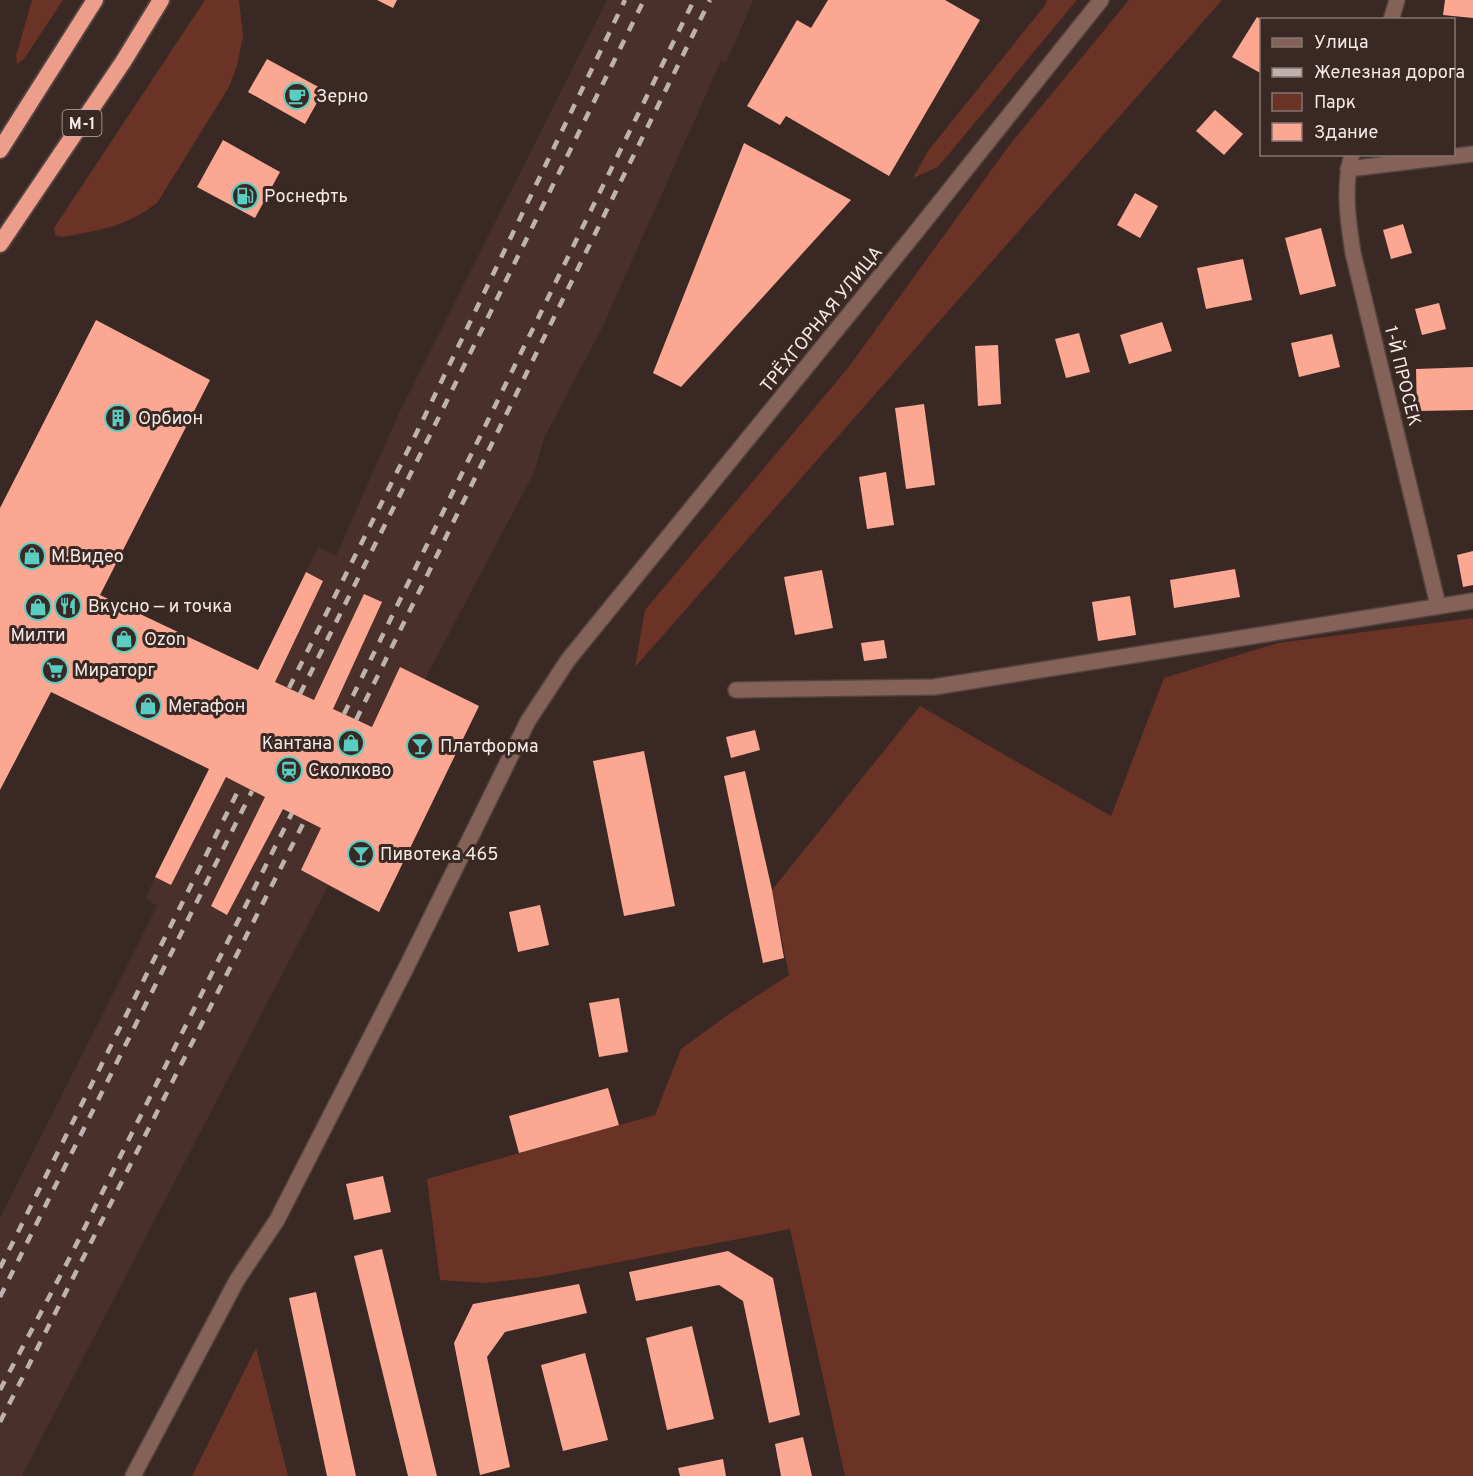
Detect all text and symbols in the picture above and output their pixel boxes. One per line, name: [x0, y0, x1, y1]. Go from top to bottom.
legend: [1260, 18, 1455, 156]
text: Улица: [1314, 32, 1368, 55]
text: Железная дорога: [1314, 62, 1465, 85]
cafe icon: Зерно: [282, 81, 312, 111]
place label: Зерно: [316, 86, 368, 109]
text: Парк: [1314, 92, 1356, 115]
road number: М-1: [62, 110, 101, 136]
text: Здание: [1314, 122, 1378, 145]
fuel station icon: Роснефть: [230, 181, 260, 211]
place label: Роснефть: [264, 186, 348, 209]
street label: ТРЁХГОРНАЯ УЛИЦА: [754, 241, 888, 398]
street label: 1-Й ПРОСЕК: [1378, 323, 1427, 429]
building icon: Орбион: [103, 403, 133, 433]
place label: Орбион: [138, 408, 203, 431]
shop icon: М.Видео: [17, 541, 47, 571]
place label: М.Видео: [51, 546, 124, 569]
restaurant icon: Вкусно — и точка: [53, 591, 83, 621]
shop icon: Милти: [23, 592, 53, 622]
place label: Вкусно — и точка: [88, 596, 232, 619]
shop icon: Ozon: [109, 624, 139, 654]
place label: Милти: [10, 625, 66, 648]
place label: Ozon: [144, 629, 186, 652]
supermarket icon: Мираторг: [40, 655, 70, 685]
place label: Мираторг: [74, 660, 156, 683]
shop icon: Мегафон: [133, 691, 163, 721]
place label: Мегафон: [168, 696, 245, 719]
shop icon: Кантана: [336, 728, 366, 758]
bar icon: Платформа: [405, 731, 435, 761]
place label: Кантана: [262, 733, 332, 756]
place label: Платформа: [440, 736, 538, 759]
station icon: Сколково: [274, 755, 304, 785]
place label: Сколково: [308, 760, 391, 783]
bar icon: Пивотека 465: [346, 839, 376, 869]
place label: Пивотека 465: [380, 844, 498, 867]

